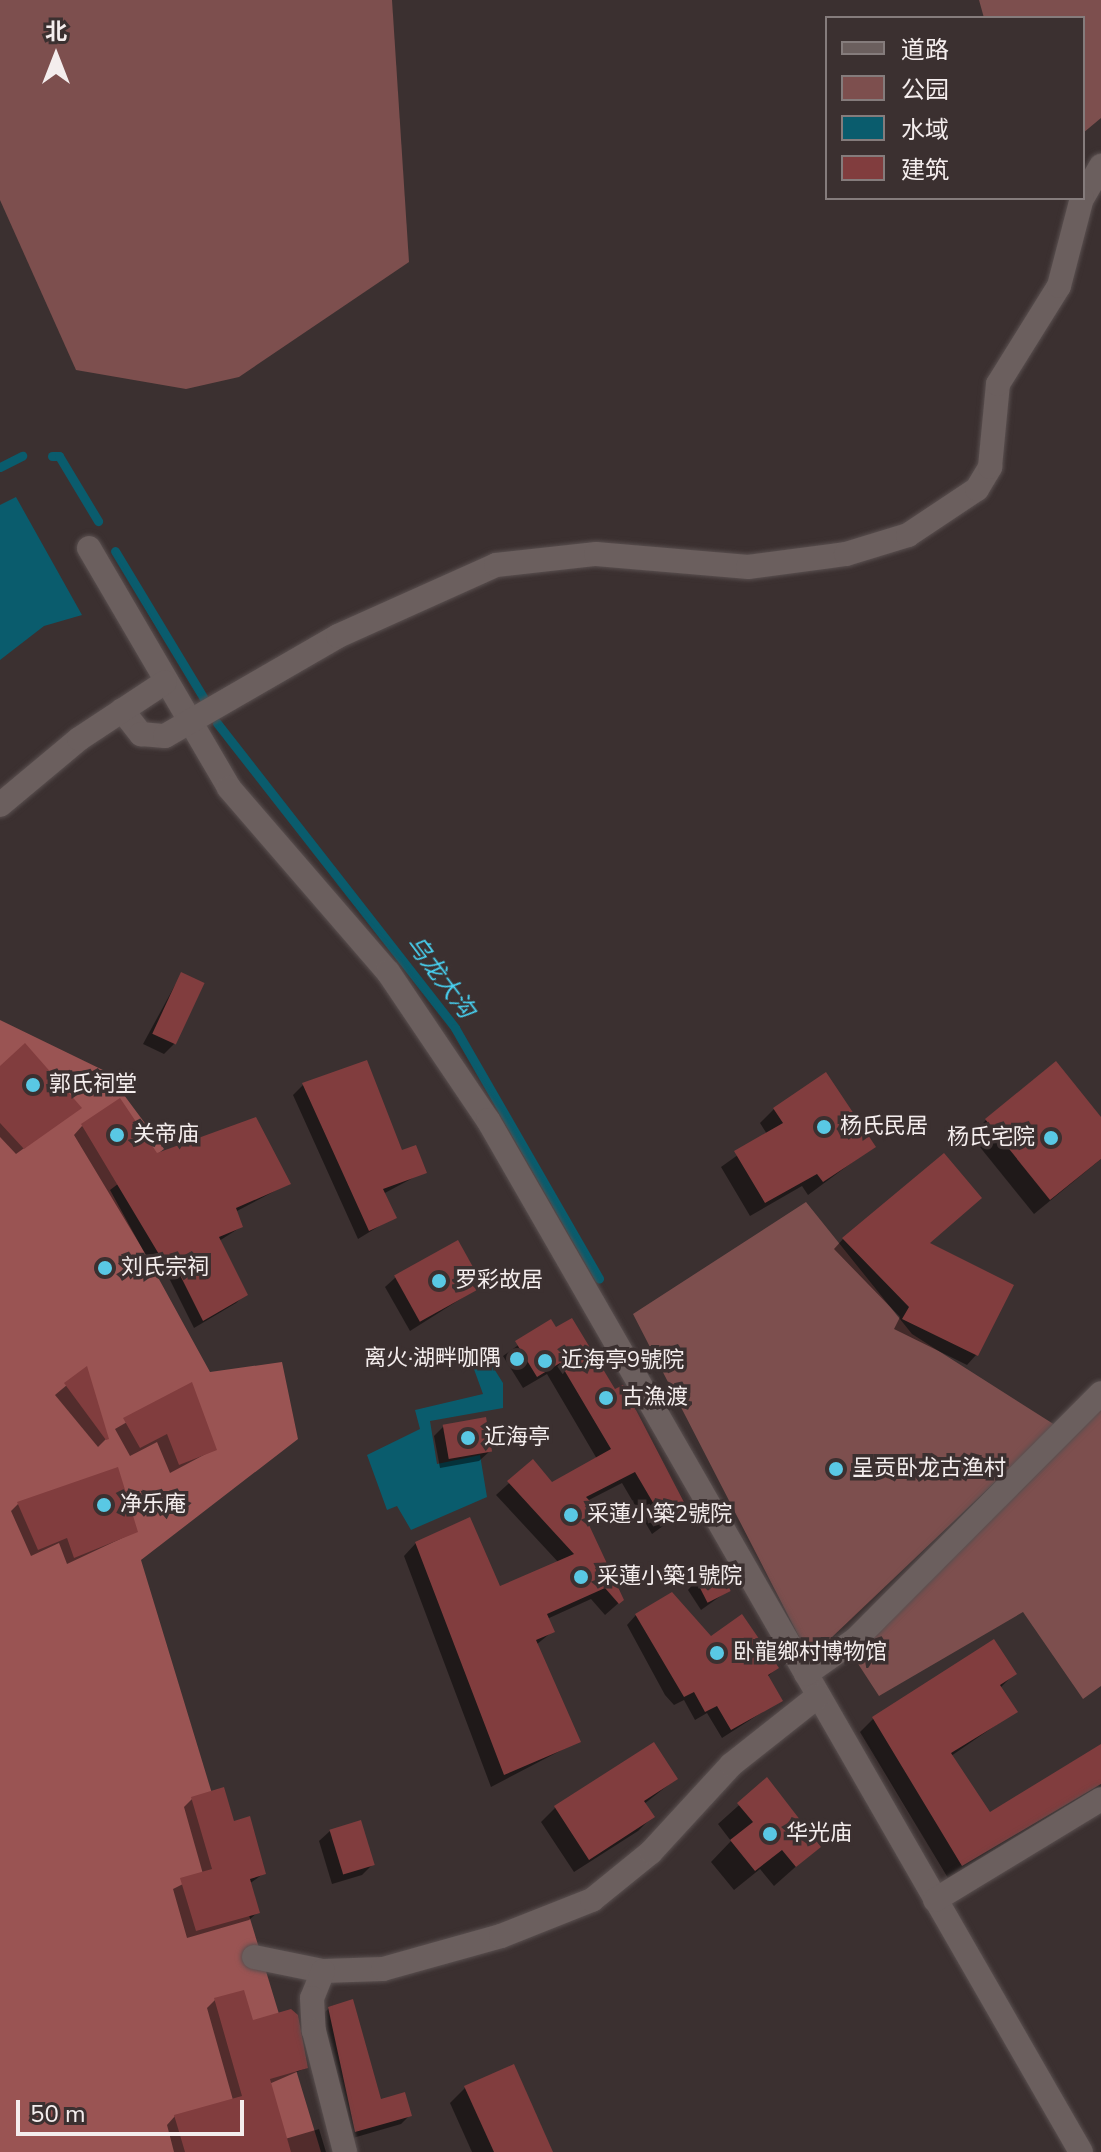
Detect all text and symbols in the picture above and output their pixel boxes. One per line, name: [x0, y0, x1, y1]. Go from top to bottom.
north arrow: [16, 16, 96, 96]
legend: [825, 16, 1085, 200]
text: 北: [45, 17, 67, 47]
text: 道路: [901, 34, 949, 66]
text: 公园: [901, 74, 949, 106]
text: 水域: [901, 114, 949, 146]
text: 建筑: [901, 154, 949, 186]
water label: 乌龙大沟: [400, 930, 480, 1024]
place label: 郭氏祠堂: [49, 1072, 137, 1098]
marker: 郭氏祠堂: [24, 1076, 42, 1094]
place label: 杨氏民居: [840, 1114, 928, 1140]
marker: 杨氏民居: [815, 1118, 833, 1136]
place label: 关帝庙: [133, 1122, 199, 1148]
place label: 杨氏宅院: [947, 1125, 1035, 1151]
marker: 关帝庙: [108, 1126, 126, 1144]
marker: 杨氏宅院: [1042, 1129, 1060, 1147]
place label: 刘氏宗祠: [121, 1255, 209, 1281]
marker: 刘氏宗祠: [96, 1259, 114, 1277]
place label: 罗彩故居: [455, 1268, 543, 1294]
marker: 罗彩故居: [430, 1272, 448, 1290]
place label: 离火·湖畔咖隅: [364, 1346, 501, 1372]
place label: 近海亭9號院: [561, 1348, 684, 1374]
marker: 离火·湖畔咖隅: [508, 1350, 526, 1368]
marker: 近海亭9號院: [536, 1352, 554, 1370]
place label: 古漁渡: [622, 1385, 688, 1411]
marker: 古漁渡: [597, 1389, 615, 1407]
place label: 近海亭: [484, 1425, 550, 1451]
marker: 近海亭: [459, 1429, 477, 1447]
place label: 呈贡卧龙古渔村: [852, 1456, 1006, 1482]
marker: 呈贡卧龙古渔村: [827, 1460, 845, 1478]
place label: 净乐庵: [120, 1492, 186, 1518]
marker: 净乐庵: [95, 1496, 113, 1514]
place label: 采蓮小築2號院: [587, 1502, 732, 1528]
marker: 采蓮小築2號院: [562, 1506, 580, 1524]
place label: 采蓮小築1號院: [597, 1564, 742, 1590]
marker: 采蓮小築1號院: [572, 1568, 590, 1586]
place label: 卧龍鄉村博物馆: [733, 1640, 887, 1666]
marker: 卧龍鄉村博物馆: [708, 1644, 726, 1662]
place label: 华光庙: [786, 1821, 852, 1847]
marker: 华光庙: [761, 1825, 779, 1843]
scale bar: [20, 2084, 248, 2134]
text: 50 m: [30, 2098, 86, 2130]

